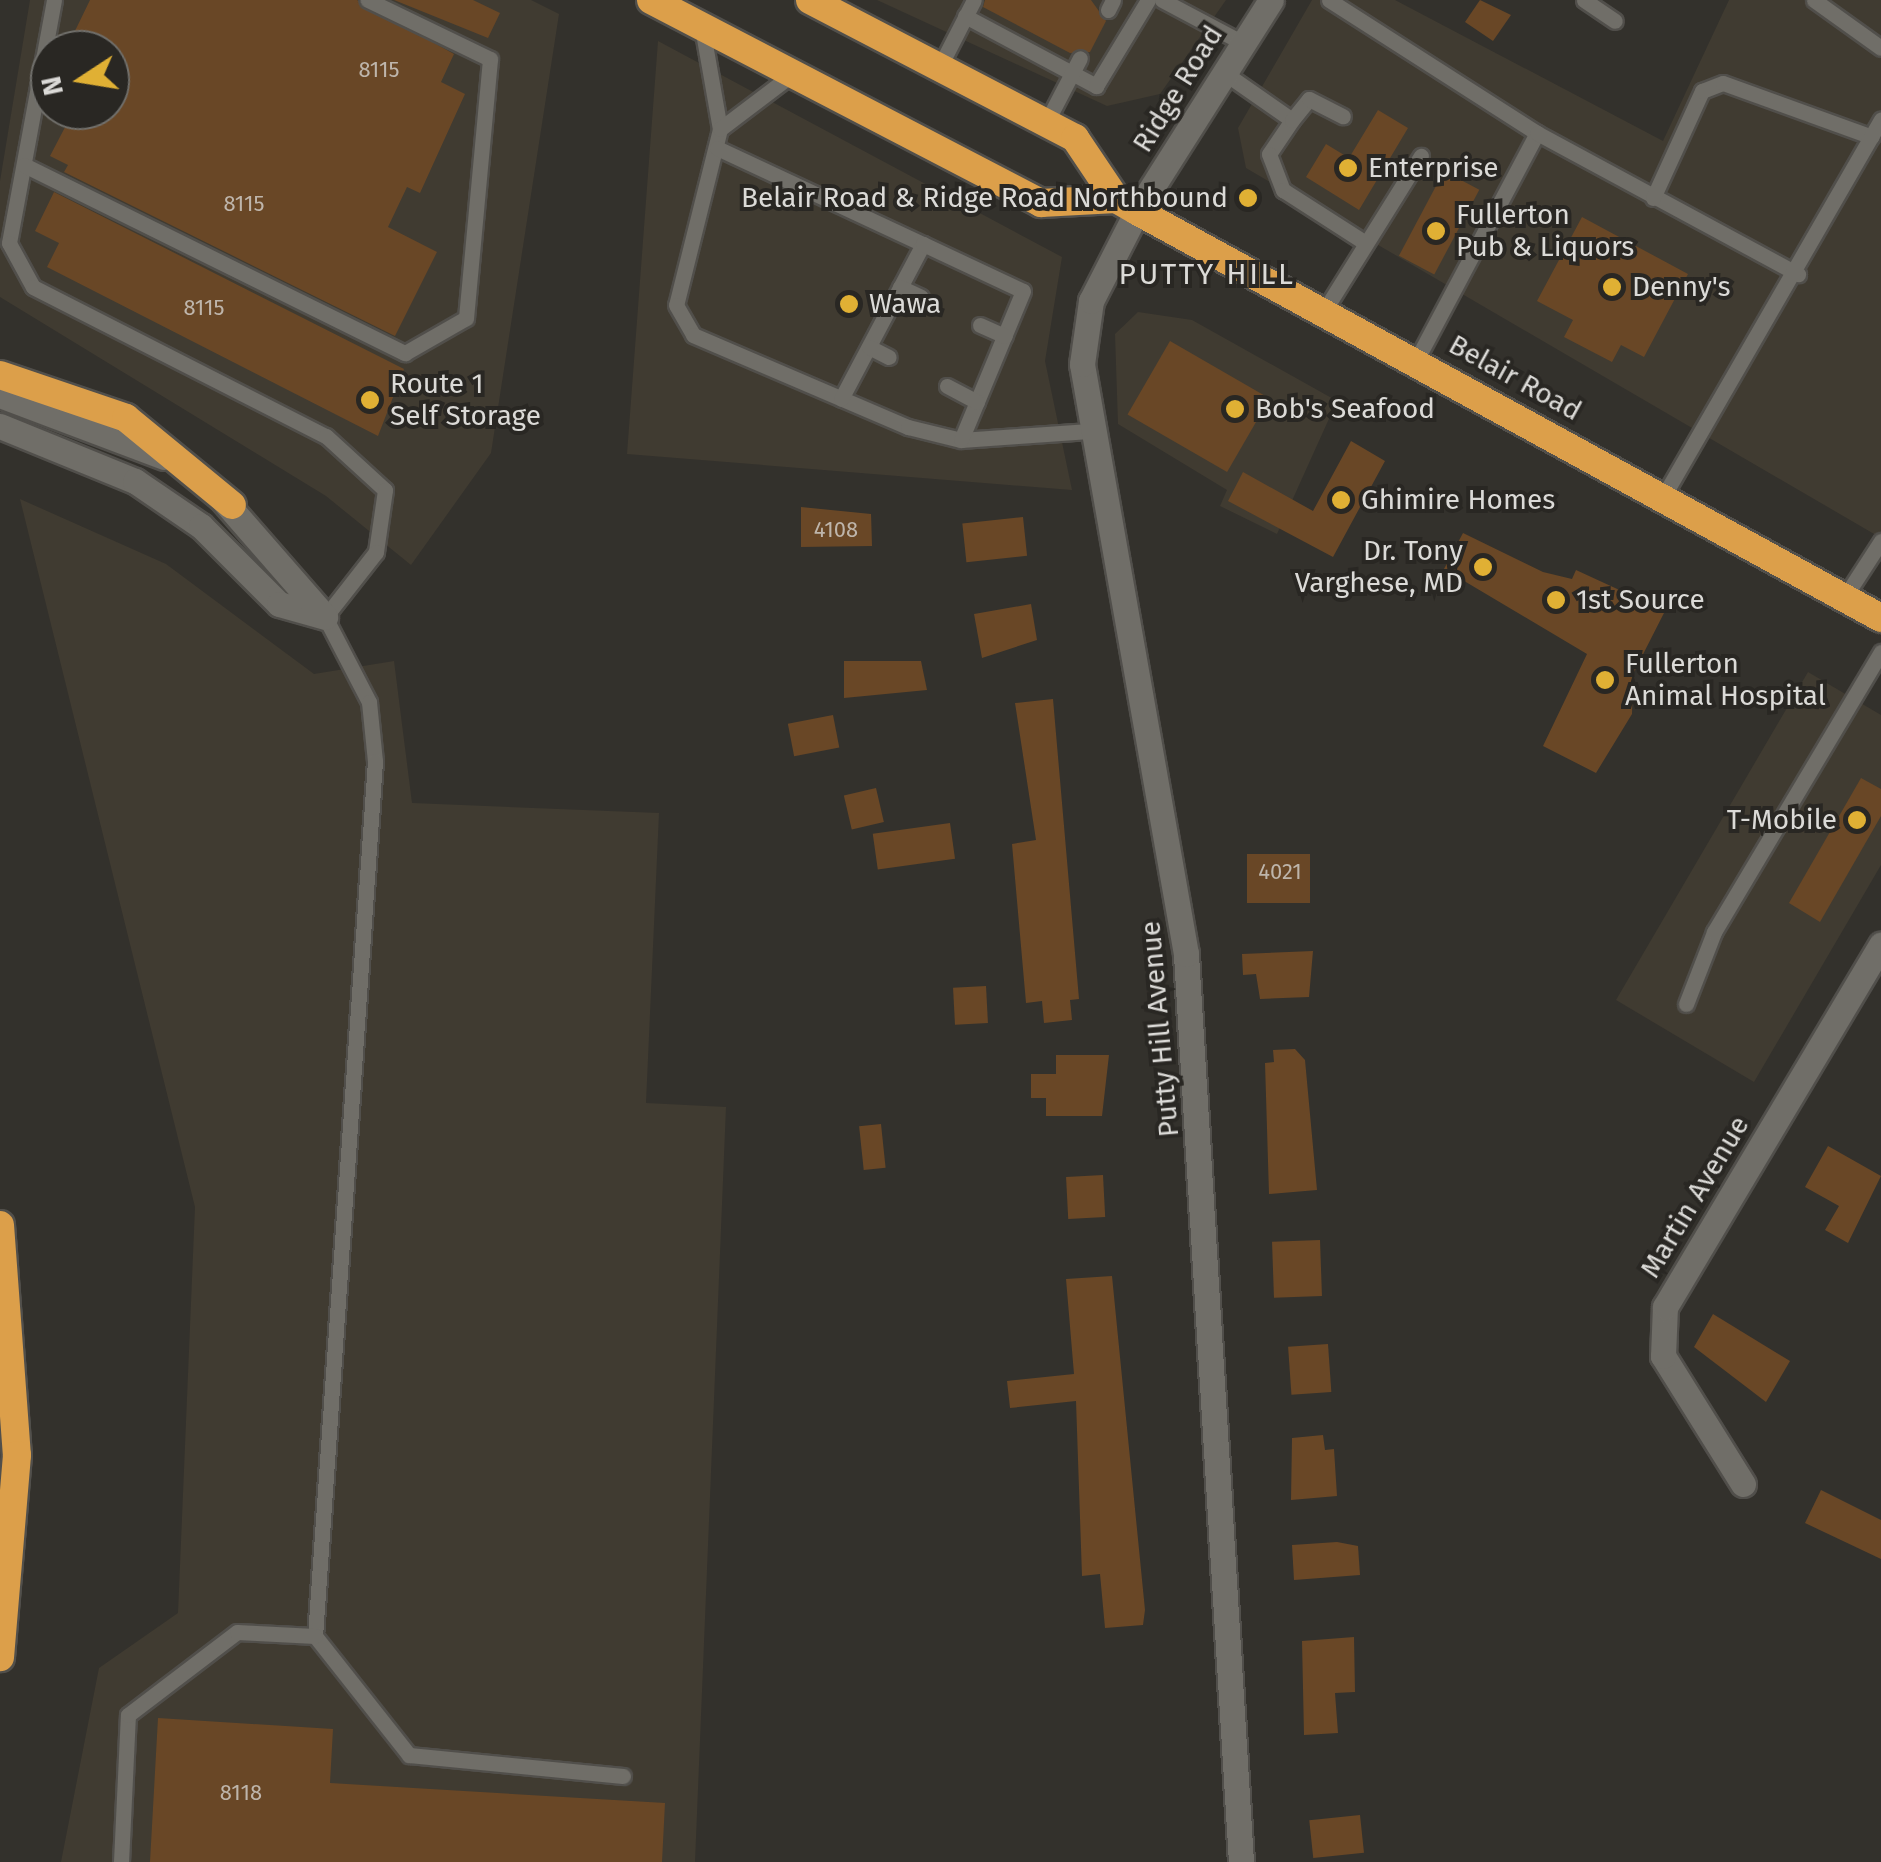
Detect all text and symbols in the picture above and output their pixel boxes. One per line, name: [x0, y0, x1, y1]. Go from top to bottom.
street label: Ridge Road: [1126, 19, 1230, 159]
north arrow: [30, 30, 130, 130]
house number: 8115: [358, 57, 400, 83]
text: N: [34, 73, 70, 98]
place label: Enterprise: [1368, 151, 1499, 185]
marker: Enterprise: [1337, 157, 1359, 179]
place label: Belair Road & Ridge Road Northbound: [741, 181, 1228, 215]
marker: Belair Road & Ridge Road Northbound: [1237, 187, 1259, 209]
house number: 8115: [223, 191, 265, 217]
place label: Fullerton Pub & Liquors: [1456, 198, 1634, 264]
marker: Fullerton Pub & Liquors: [1425, 220, 1447, 242]
district label: PUTTY HILL: [1119, 256, 1295, 292]
place label: Denny's: [1632, 270, 1731, 304]
marker: Denny's: [1601, 276, 1623, 298]
place label: Wawa: [869, 287, 941, 321]
marker: Wawa: [838, 293, 860, 315]
house number: 8115: [183, 295, 225, 321]
street label: Belair Road: [1443, 328, 1587, 428]
place label: Route 1 Self Storage: [390, 367, 541, 433]
marker: Route 1 Self Storage: [359, 389, 381, 411]
place label: Bob's Seafood: [1255, 392, 1435, 426]
marker: Bob's Seafood: [1224, 398, 1246, 420]
place label: Ghimire Homes: [1361, 483, 1555, 517]
marker: Ghimire Homes: [1330, 489, 1352, 511]
house number: 4108: [814, 517, 858, 543]
place label: Dr. Tony Varghese, MD: [1295, 534, 1463, 600]
marker: Dr. Tony Varghese, MD: [1472, 556, 1494, 578]
place label: 1st Source: [1576, 583, 1705, 617]
marker: 1st Source: [1545, 589, 1567, 611]
place label: Fullerton Animal Hospital: [1625, 647, 1826, 713]
marker: Fullerton Animal Hospital: [1594, 669, 1616, 691]
place label: T-Mobile: [1727, 803, 1837, 837]
marker: T-Mobile: [1846, 809, 1868, 831]
house number: 4021: [1258, 859, 1302, 885]
street label: Putty Hill Avenue: [1134, 920, 1186, 1138]
street label: Martin Avenue: [1634, 1110, 1756, 1284]
house number: 8118: [220, 1780, 262, 1806]

